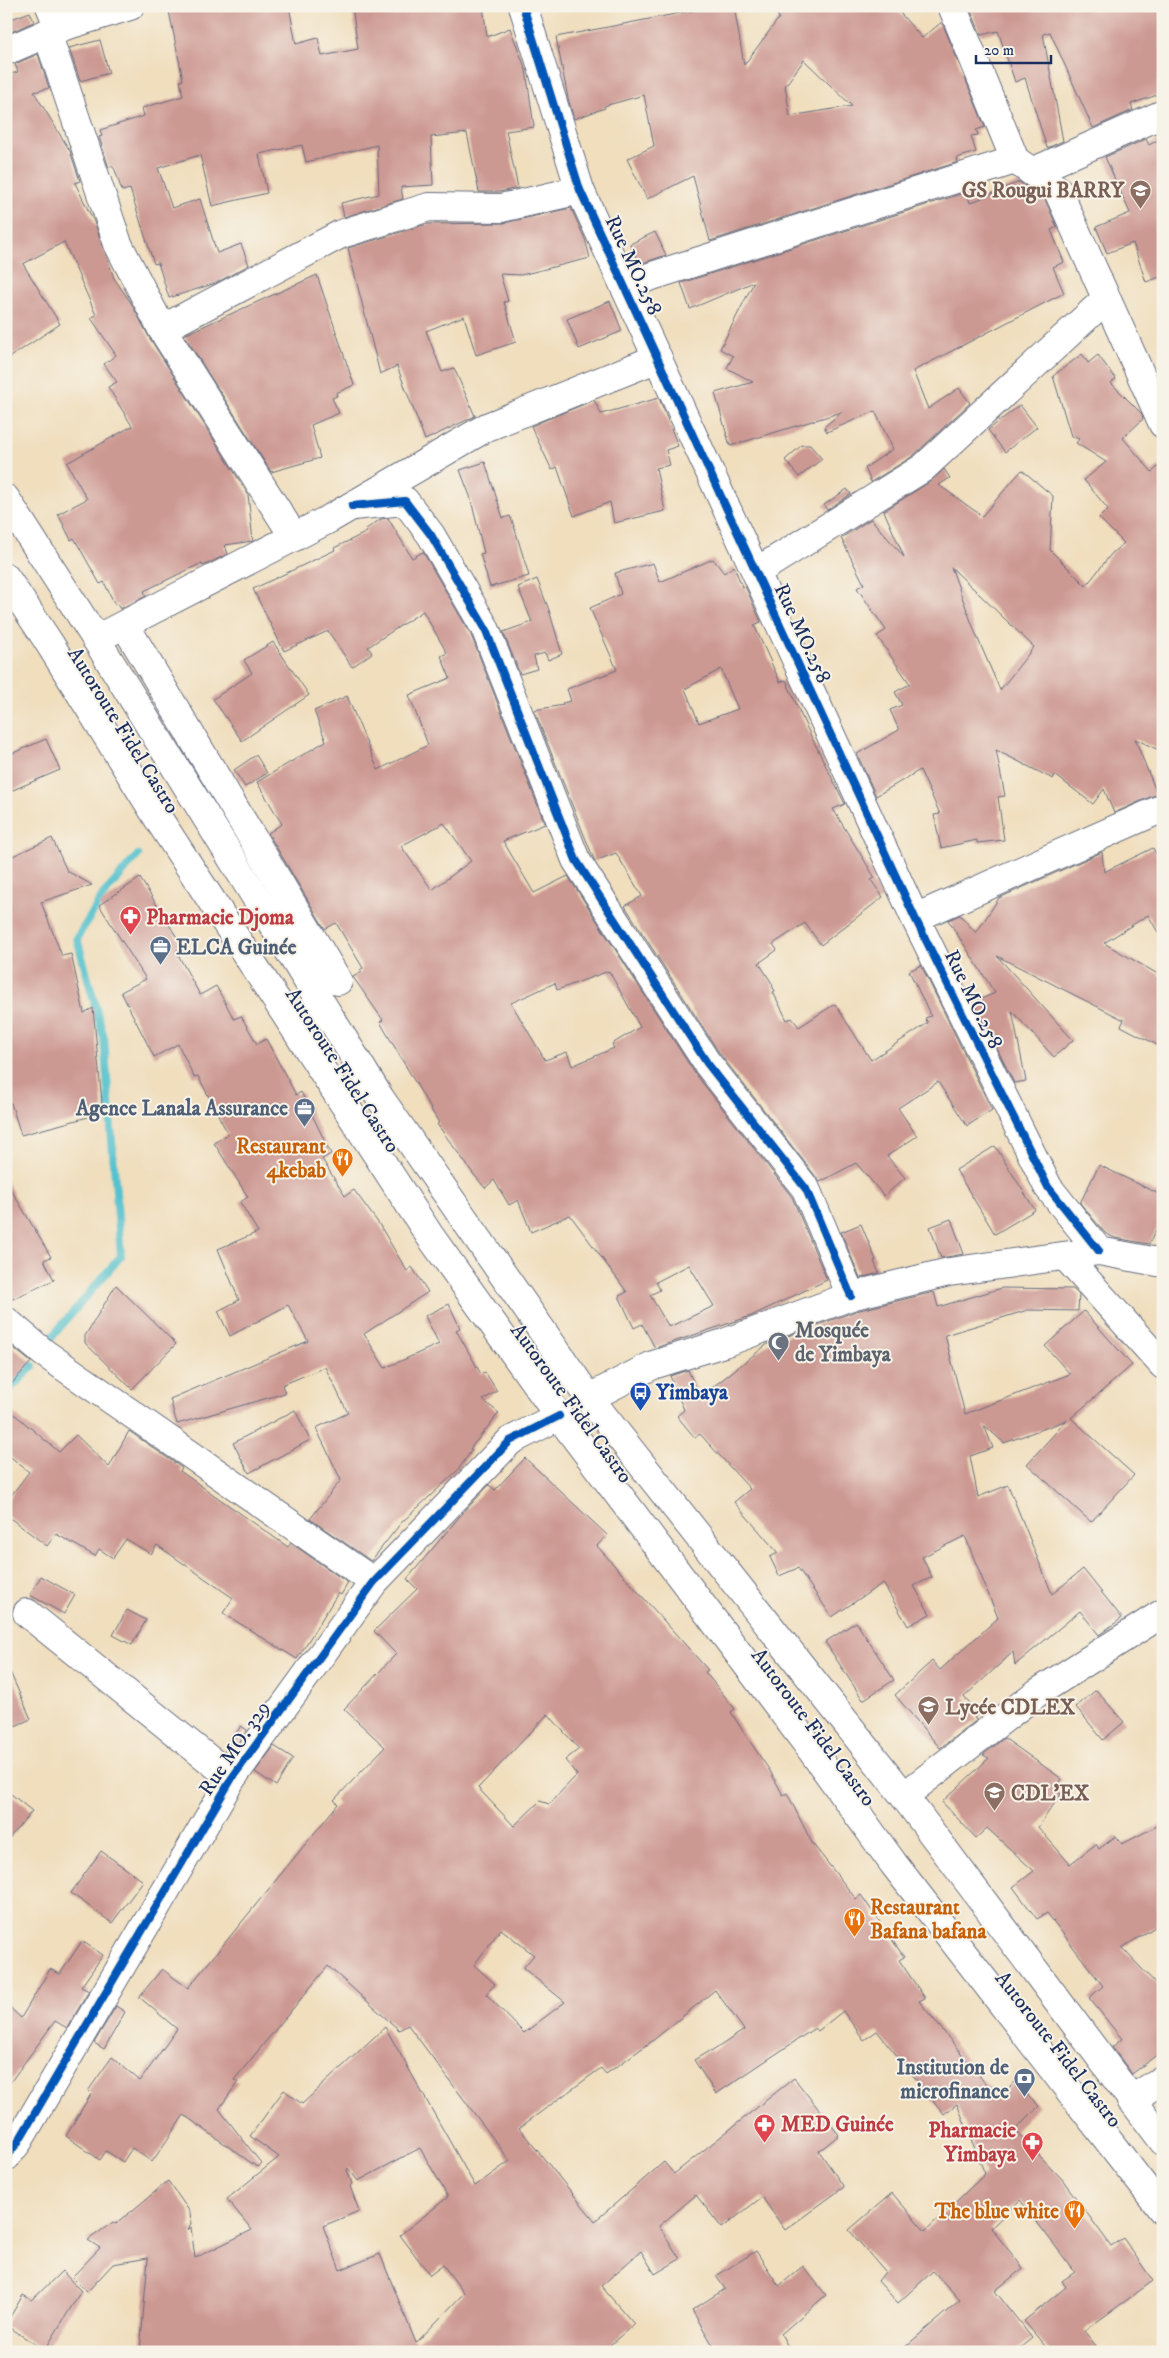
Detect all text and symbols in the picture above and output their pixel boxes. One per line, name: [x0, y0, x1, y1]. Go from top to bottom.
scale bar: [976, 32, 1052, 64]
text: 20 m: [984, 41, 1014, 60]
place label: GS Rougui BARRY: [962, 178, 1125, 204]
school or university icon: GS Rougui BARRY: [1128, 178, 1152, 209]
street label: Rue MO.258: [599, 211, 667, 319]
street label: Rue MO.258: [768, 579, 836, 687]
street label: Autoroute Fidel Castro: [61, 642, 185, 819]
pharmacy icon: Pharmacie Djoma: [118, 905, 142, 936]
place label: Pharmacie Djoma: [146, 905, 295, 932]
office icon: ELCA Guinée: [148, 935, 172, 966]
place label: ELCA Guinée: [176, 935, 297, 961]
street label: Rue MO.258: [938, 946, 1008, 1053]
street label: Autoroute Fidel Castro: [279, 983, 405, 1158]
place label: Agence Lanala Assurance: [75, 1096, 288, 1122]
office icon: Agence Lanala Assurance: [292, 1096, 316, 1127]
place label: Restaurant 4kebab: [236, 1134, 326, 1184]
restaurant icon: Restaurant 4kebab: [330, 1146, 354, 1177]
place label: Mosquée de Yimbaya: [795, 1318, 892, 1368]
street label: Autoroute Fidel Castro: [504, 1319, 638, 1489]
mosque icon: Mosquée de Yimbaya: [767, 1330, 791, 1361]
bus stop icon: Yimbaya: [628, 1380, 652, 1411]
place label: Yimbaya: [655, 1380, 729, 1406]
street label: Autoroute Fidel Castro: [745, 1643, 881, 1812]
school or university icon: Lycée CDLEX: [917, 1695, 941, 1726]
place label: Lycée CDLEX: [945, 1695, 1076, 1721]
street label: Rue MO. 329: [194, 1696, 276, 1801]
school or university icon: CDL'EX: [983, 1781, 1007, 1812]
place label: CDL'EX: [1011, 1781, 1090, 1807]
place label: Restaurant Bafana bafana: [870, 1895, 988, 1945]
restaurant icon: Restaurant Bafana bafana: [842, 1907, 866, 1938]
street label: Autoroute Fidel Castro: [989, 1966, 1127, 2133]
place label: Institution de microfinance: [896, 2055, 1009, 2105]
bank icon: Institution de microfinance: [1013, 2067, 1037, 2098]
pharmacy icon: MED Guinée: [753, 2112, 777, 2143]
place label: MED Guinée: [781, 2112, 894, 2138]
place label: Pharmacie Yimbaya: [928, 2118, 1017, 2168]
pharmacy icon: Pharmacie Yimbaya: [1020, 2130, 1044, 2161]
place label: The blue white: [934, 2199, 1059, 2225]
restaurant icon: The blue white: [1063, 2199, 1087, 2230]

